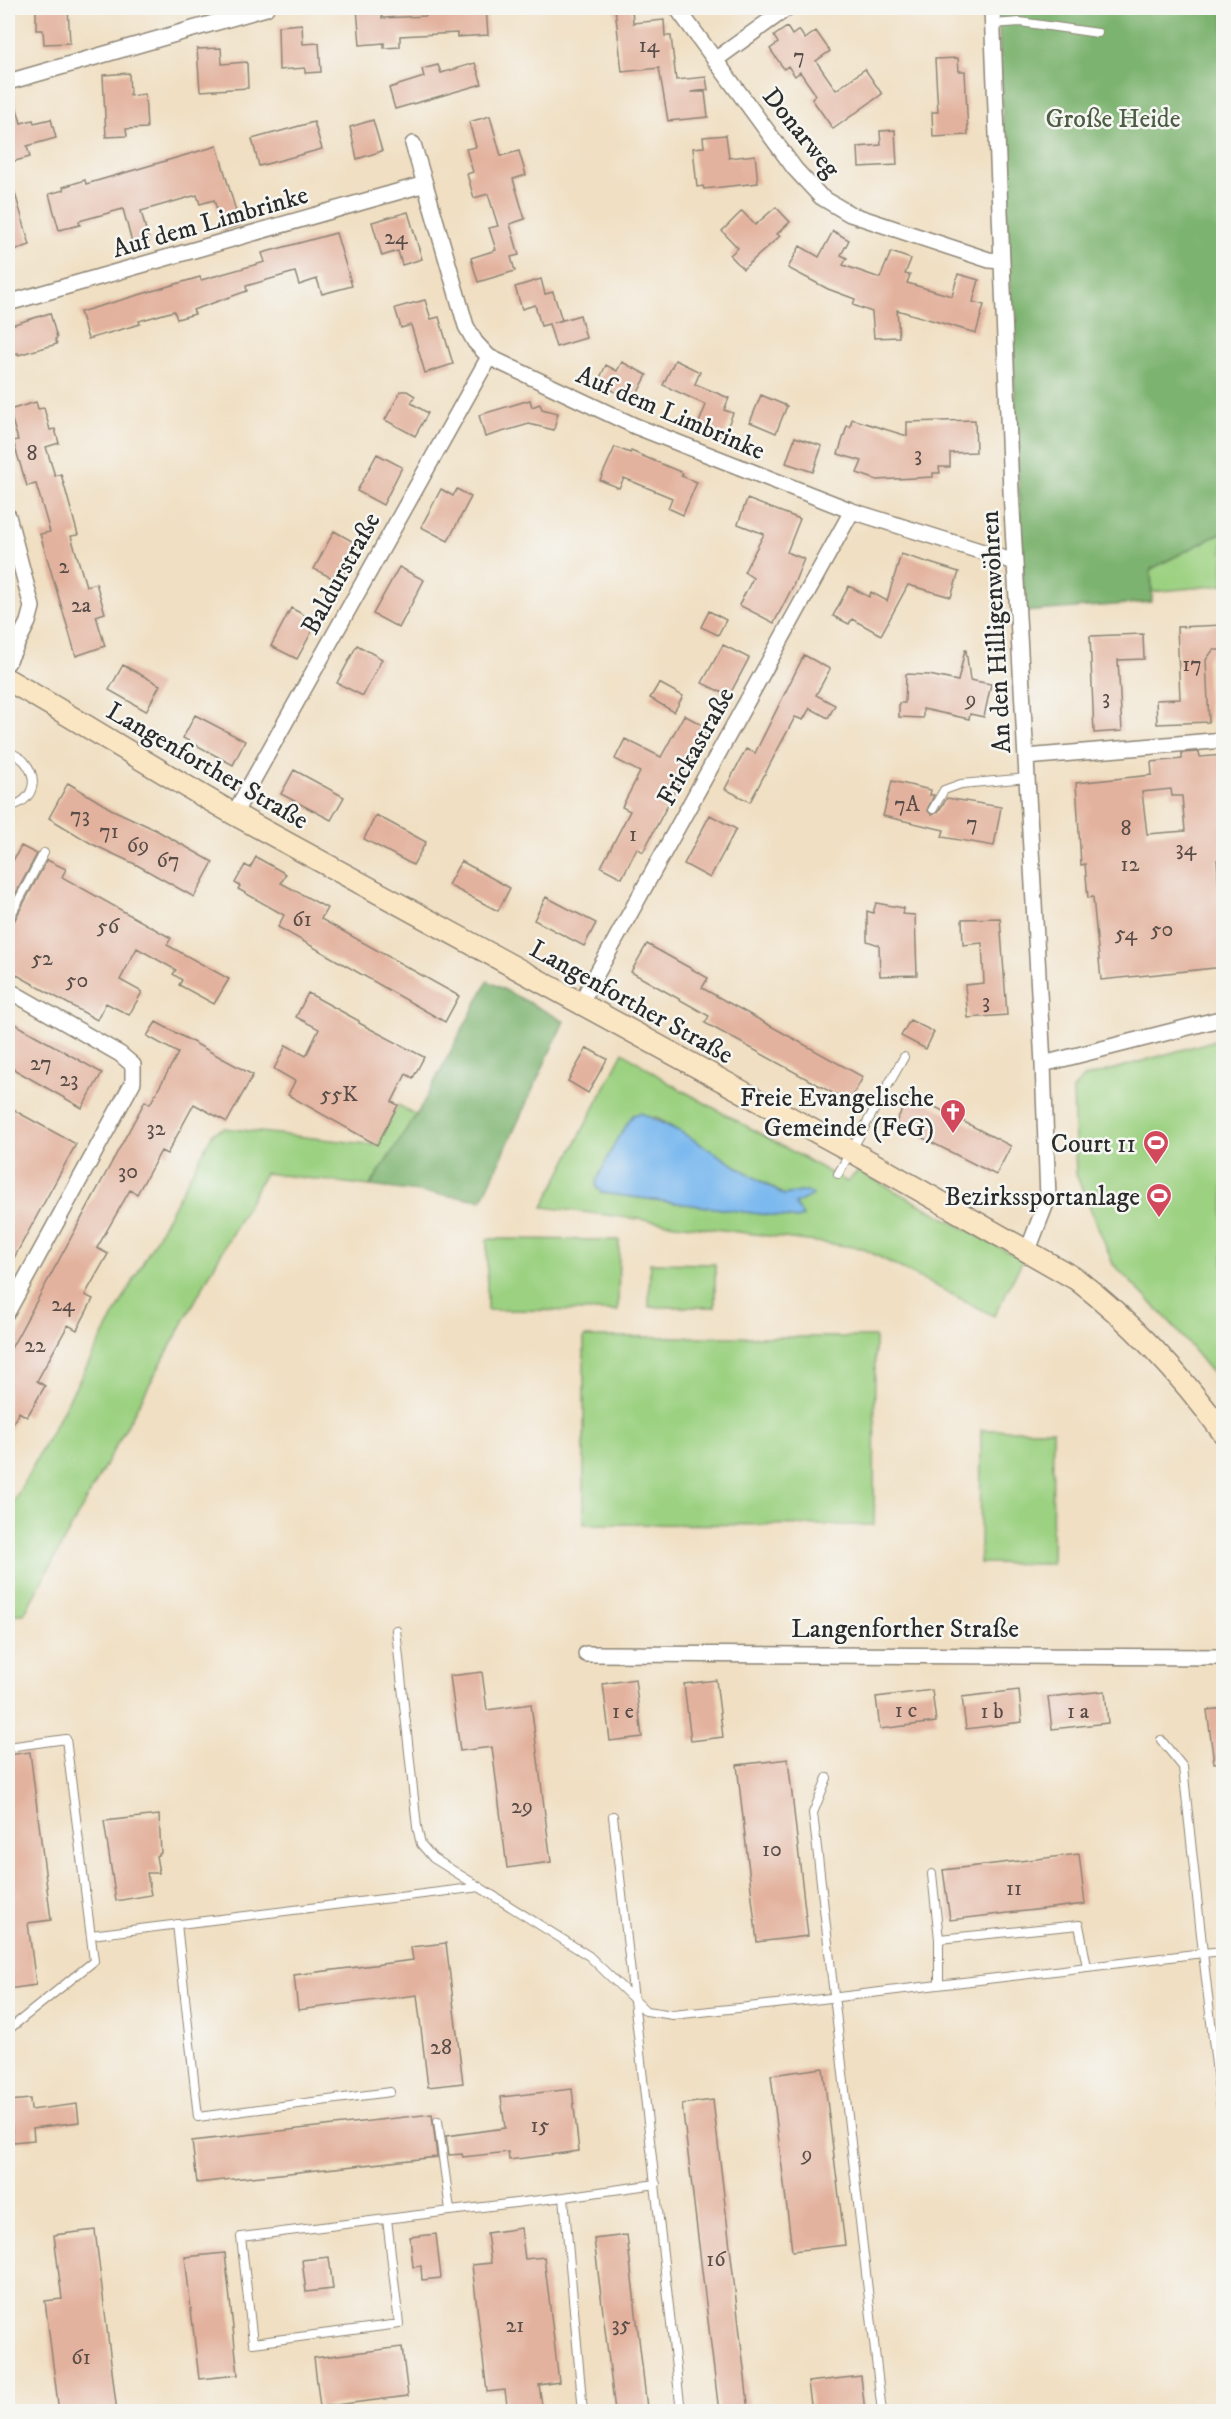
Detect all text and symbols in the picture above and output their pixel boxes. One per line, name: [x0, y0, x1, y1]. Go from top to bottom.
house number: 14: [639, 32, 661, 59]
house number: 7: [793, 43, 805, 70]
street label: Donarweg: [754, 81, 847, 185]
park label: Große Heide: [1045, 103, 1181, 136]
street label: Auf dem Limbrinke: [109, 179, 312, 266]
house number: 24: [384, 224, 409, 251]
street label: Auf dem Limbrinke: [571, 359, 770, 468]
house number: 8: [26, 440, 38, 467]
house number: 3: [914, 441, 922, 468]
street label: Baldurstraße: [294, 507, 388, 641]
street label: An den Hilligenwöhren: [974, 509, 1019, 754]
house number: 2: [59, 553, 70, 580]
house number: 2a: [71, 592, 92, 619]
house number: 17: [1182, 651, 1202, 678]
street label: Frickastraße: [650, 682, 742, 812]
house number: 3: [1102, 684, 1110, 711]
house number: 9: [965, 686, 976, 713]
street label: Langenforther Straße: [100, 695, 314, 838]
house number: 7A: [894, 791, 921, 818]
house number: 73: [70, 802, 90, 829]
house number: 7: [966, 810, 978, 837]
house number: 8: [1120, 815, 1132, 842]
house number: 71: [99, 818, 119, 845]
house number: 1: [629, 821, 637, 848]
house number: 69: [127, 832, 149, 859]
house number: 34: [1176, 835, 1198, 862]
house number: 67: [156, 847, 180, 874]
house number: 12: [1121, 851, 1140, 878]
house number: 61: [292, 906, 312, 933]
house number: 56: [97, 913, 121, 940]
house number: 50: [1151, 916, 1173, 943]
house number: 54: [1115, 920, 1139, 947]
street label: Langenforther Straße: [524, 933, 739, 1072]
house number: 52: [31, 945, 53, 972]
house number: 50: [66, 967, 88, 994]
house number: 3: [982, 988, 990, 1015]
house number: 27: [30, 1050, 52, 1077]
house number: 23: [59, 1066, 79, 1093]
house number: 55K: [320, 1081, 358, 1108]
place label: Freie Evangelische Gemeinde (FeG): [740, 1082, 934, 1145]
church icon: Freie Evangelische Gemeinde (FeG): [938, 1097, 968, 1135]
house number: 32: [146, 1115, 166, 1142]
place label: Court 11: [1051, 1128, 1136, 1161]
sports icon: Court 11: [1141, 1128, 1171, 1166]
house number: 30: [118, 1158, 138, 1185]
place label: Bezirkssportanlage: [944, 1181, 1140, 1214]
sports icon: Bezirkssportanlage: [1144, 1181, 1174, 1219]
house number: 24: [51, 1291, 76, 1318]
house number: 22: [24, 1332, 46, 1359]
street label: Langenforther Straße: [791, 1613, 1019, 1646]
house number: 1 c: [895, 1697, 917, 1724]
house number: 1 e: [612, 1698, 634, 1725]
house number: 1 b: [980, 1698, 1004, 1725]
house number: 1 a: [1067, 1698, 1090, 1725]
house number: 29: [511, 1793, 533, 1820]
house number: 10: [762, 1836, 782, 1863]
house number: 11: [1006, 1875, 1022, 1902]
house number: 28: [430, 2034, 452, 2061]
house number: 15: [531, 2112, 550, 2139]
house number: 9: [801, 2141, 812, 2168]
house number: 16: [706, 2246, 727, 2273]
house number: 35: [611, 2311, 631, 2338]
house number: 21: [506, 2312, 524, 2339]
house number: 61: [71, 2344, 91, 2371]

